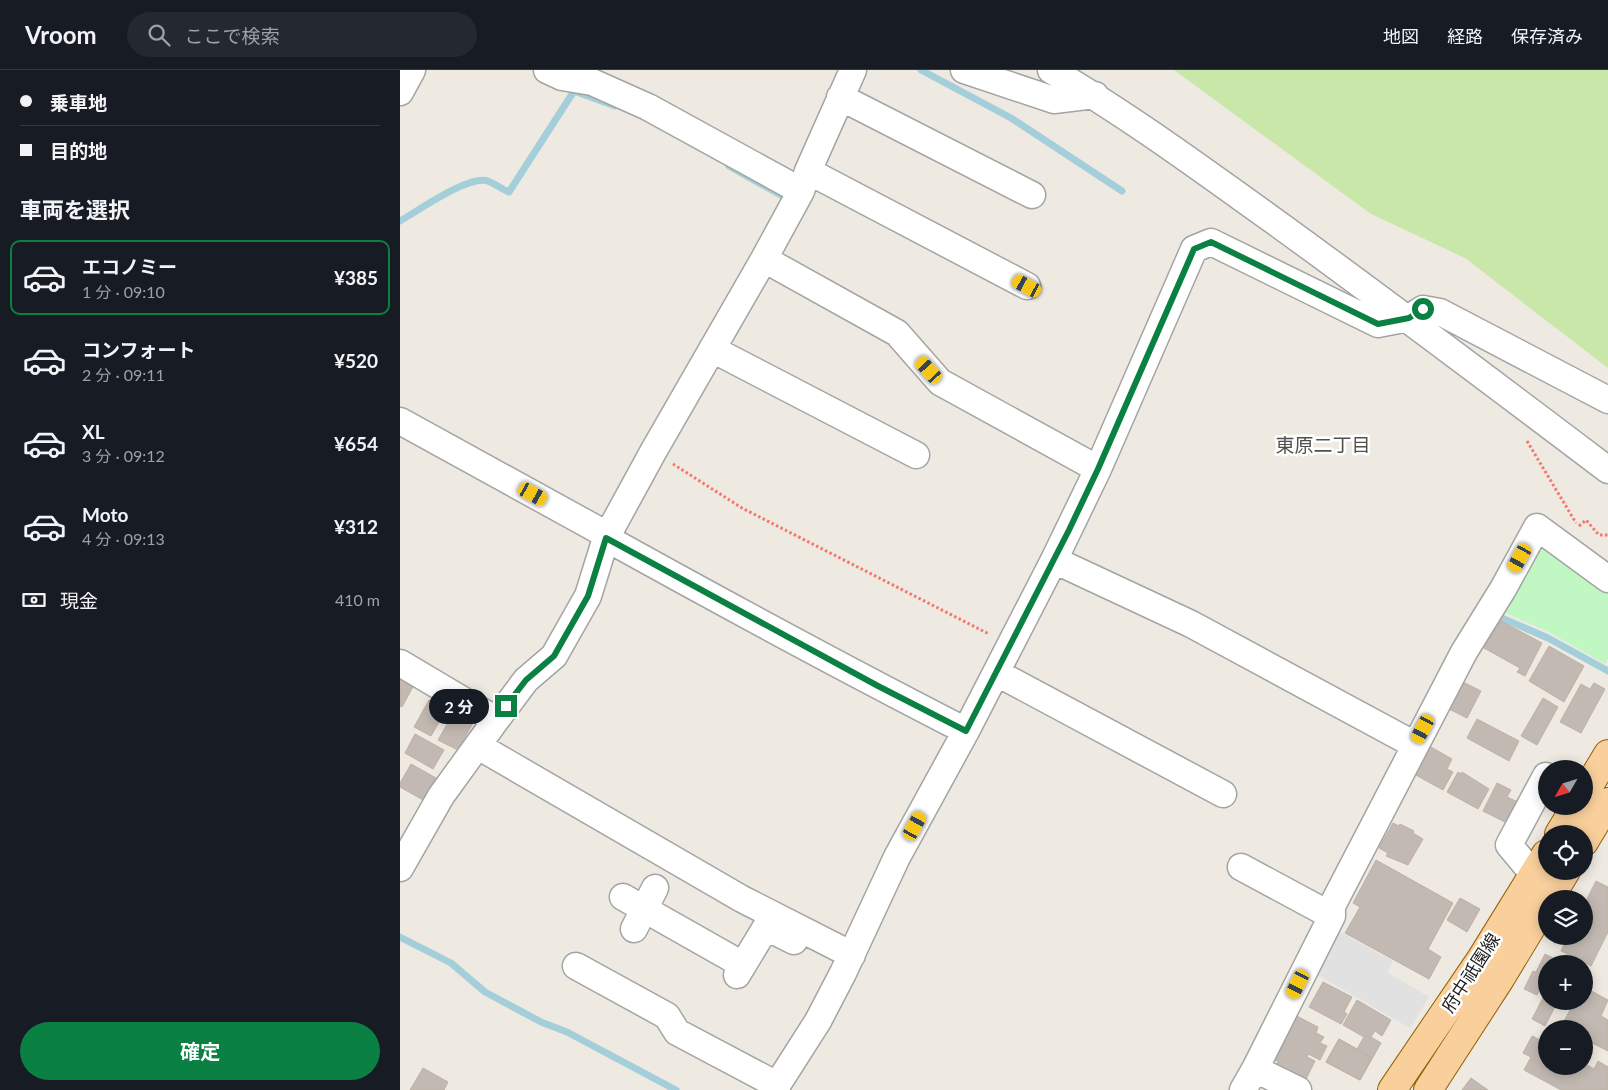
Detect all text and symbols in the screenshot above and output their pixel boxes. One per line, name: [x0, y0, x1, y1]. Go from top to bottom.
search box: [127, 12, 477, 57]
text: Vroom: [25, 20, 97, 49]
icon: search: [145, 21, 173, 49]
text: ここで検索: [185, 24, 280, 47]
text: 地図: [1383, 25, 1419, 47]
text: 経路: [1447, 25, 1483, 47]
text: 保存済み: [1511, 25, 1583, 47]
text: 乗車地: [50, 91, 107, 114]
text: 目的地: [50, 139, 107, 162]
text: 車両を選択: [20, 196, 130, 223]
icon: car: [22, 255, 67, 300]
text: エコノミー: [82, 255, 177, 278]
text: ¥385: [334, 266, 378, 289]
car: [1010, 272, 1043, 300]
text: 1 分 · 09:10: [82, 282, 165, 301]
route start: [1412, 298, 1434, 320]
icon: car: [22, 338, 67, 383]
text: コンフォート: [82, 338, 195, 361]
text: ¥520: [334, 349, 378, 372]
car: [913, 354, 944, 386]
text: 2 分 · 09:11: [82, 365, 165, 384]
text: XL: [82, 420, 105, 443]
icon: car: [22, 421, 67, 466]
text: ¥654: [334, 432, 378, 455]
district label: 東原二丁目: [1275, 433, 1371, 456]
text: 3 分 · 09:12: [82, 446, 165, 465]
car: [516, 480, 549, 508]
text: Moto: [82, 503, 128, 526]
icon: car: [22, 504, 67, 549]
text: ¥312: [334, 515, 378, 538]
text: 4 分 · 09:13: [82, 529, 165, 548]
car: [1506, 541, 1533, 575]
icon: cash: [20, 586, 48, 614]
text: 現金: [60, 589, 98, 612]
text: 410 m: [335, 590, 380, 609]
callout: 2 分: [428, 688, 488, 724]
route end: [495, 695, 517, 717]
text: 2 分: [444, 697, 474, 716]
car: [1409, 712, 1436, 746]
north arrow: [1538, 760, 1592, 815]
map controls: [1538, 760, 1593, 1075]
car: [901, 809, 928, 843]
button: locate: [1538, 825, 1593, 880]
button: layers: [1538, 890, 1593, 945]
street label: 府中祇園線: [1436, 929, 1504, 1016]
button: +: [1538, 955, 1593, 1010]
car: [1284, 967, 1311, 1001]
button: −: [1538, 1020, 1593, 1075]
button: 確定: [20, 1022, 380, 1080]

